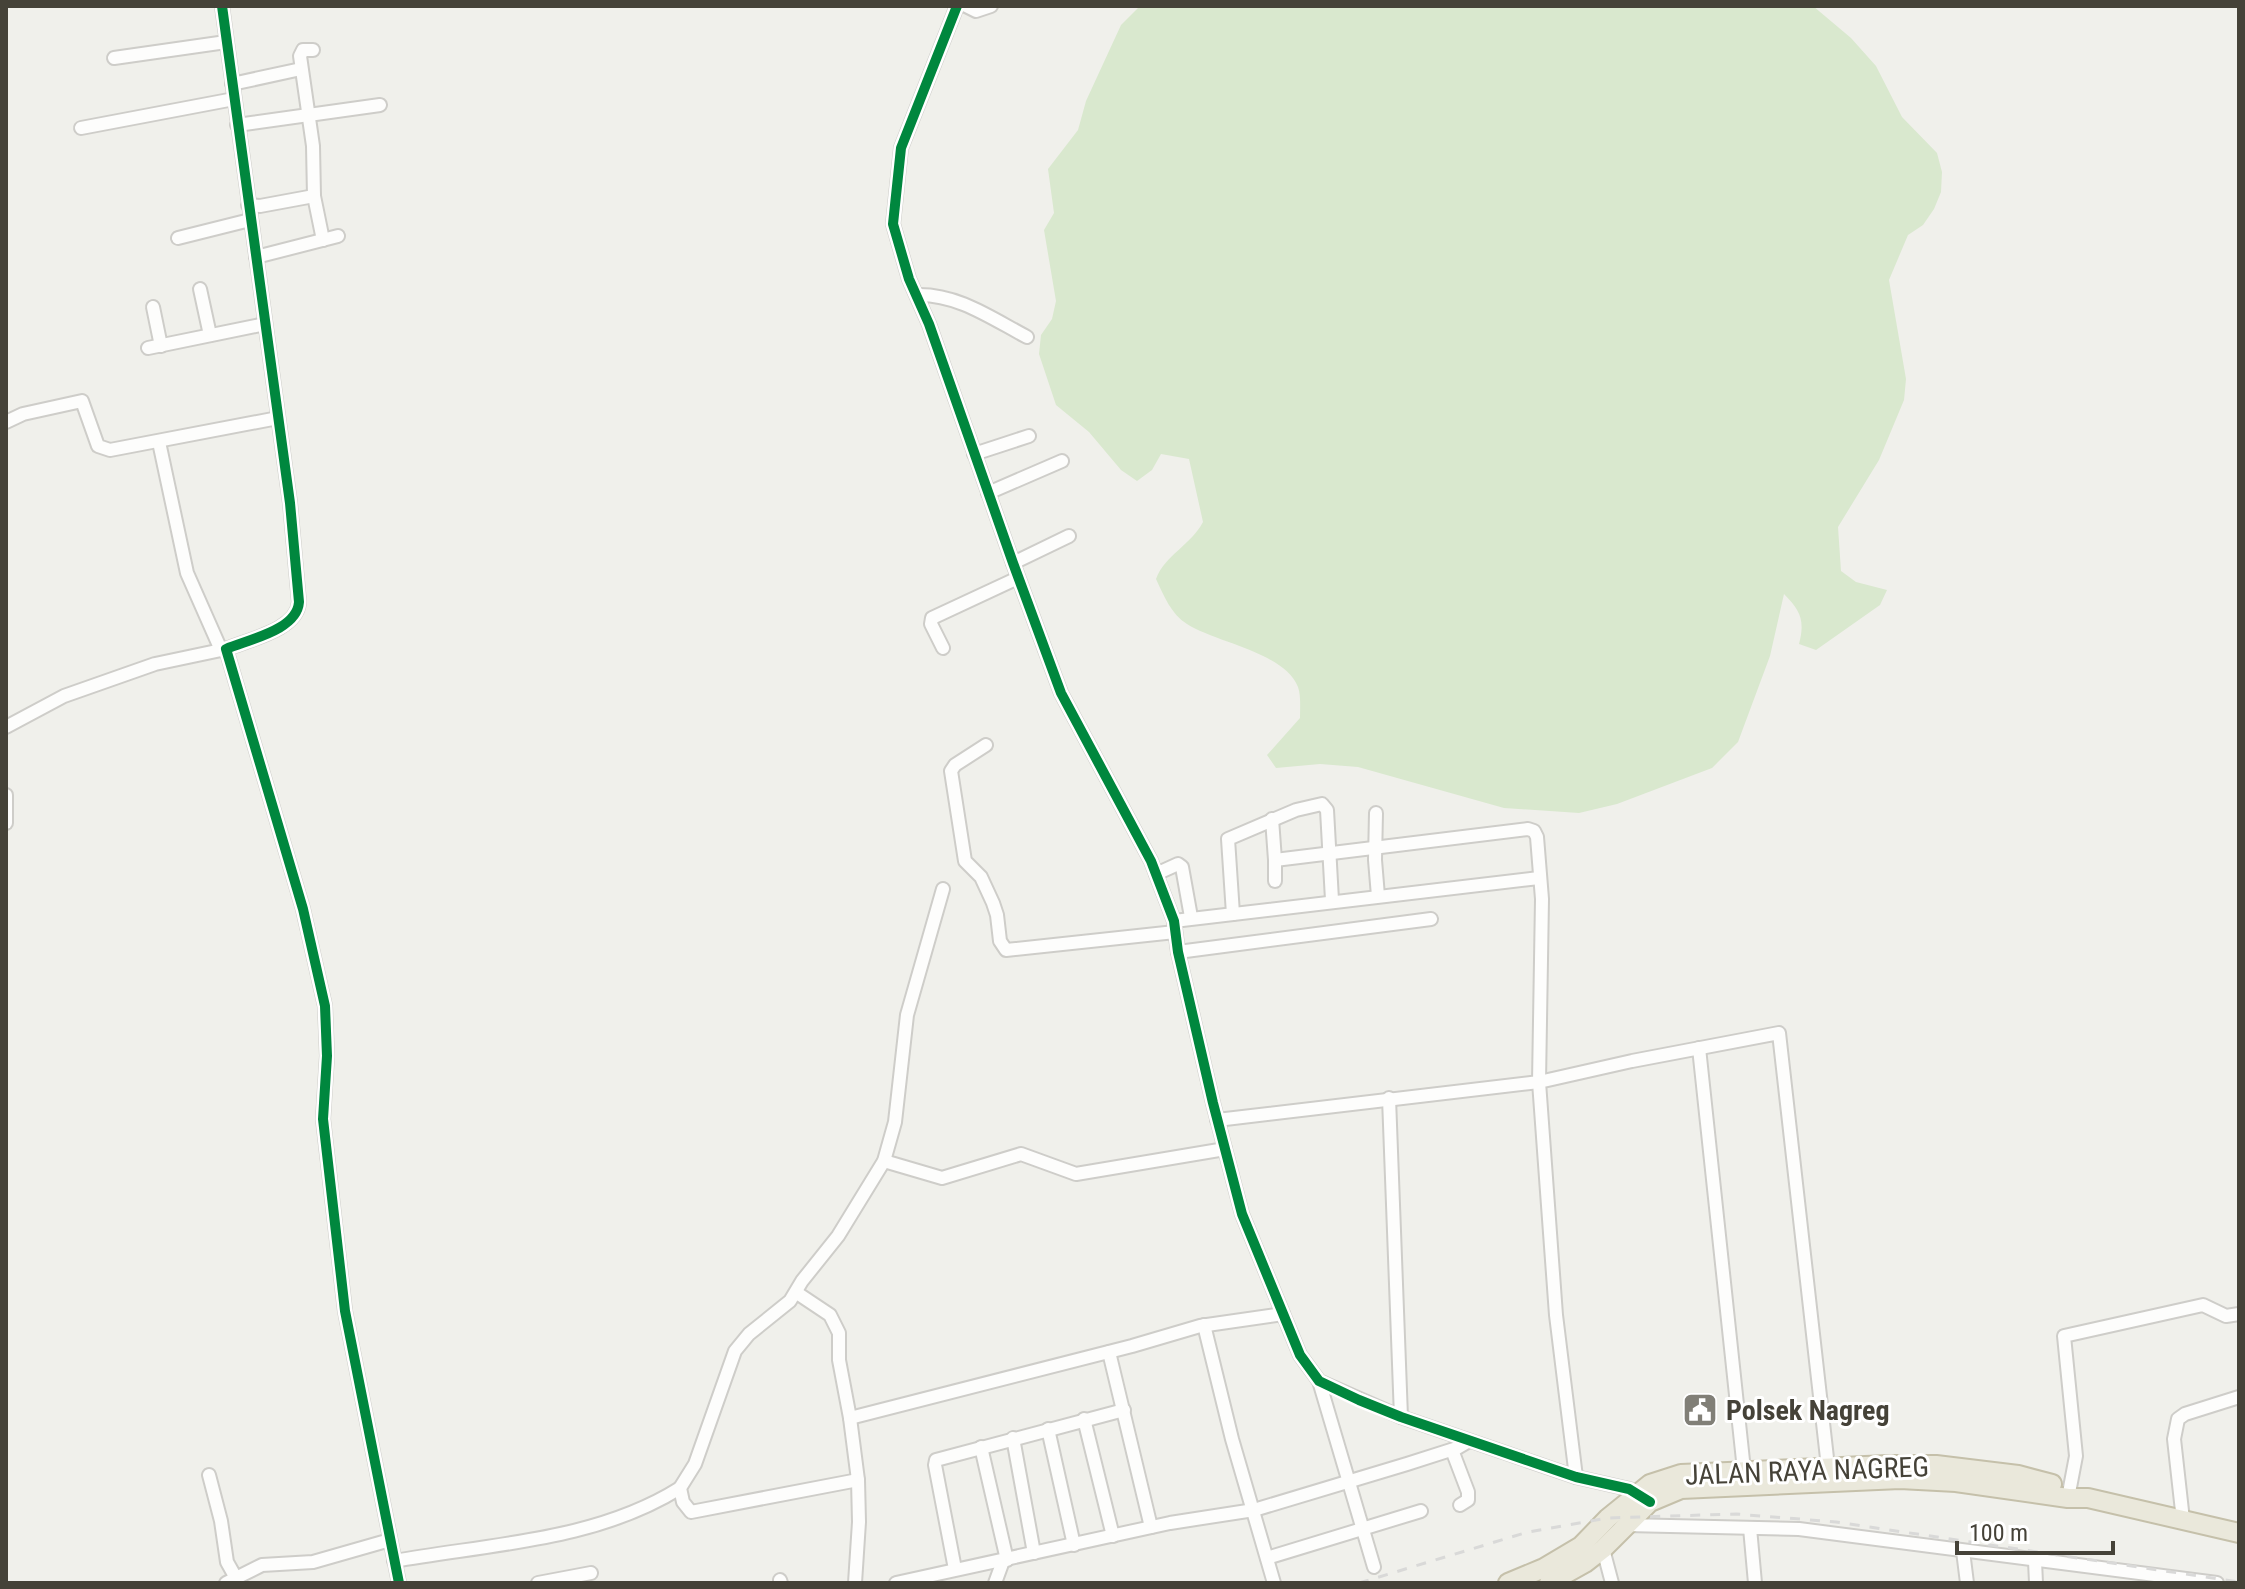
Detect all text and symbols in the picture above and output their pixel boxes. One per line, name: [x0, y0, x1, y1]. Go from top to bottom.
public building icon: Polsek Nagreg: [1681, 1391, 1719, 1429]
place label: Polsek Nagreg: [1726, 1394, 1890, 1427]
street label: JALAN RAYA NAGREG: [1684, 1450, 1930, 1492]
scale bar: [1957, 1505, 2113, 1555]
text: 100 m: [1969, 1519, 2028, 1547]

